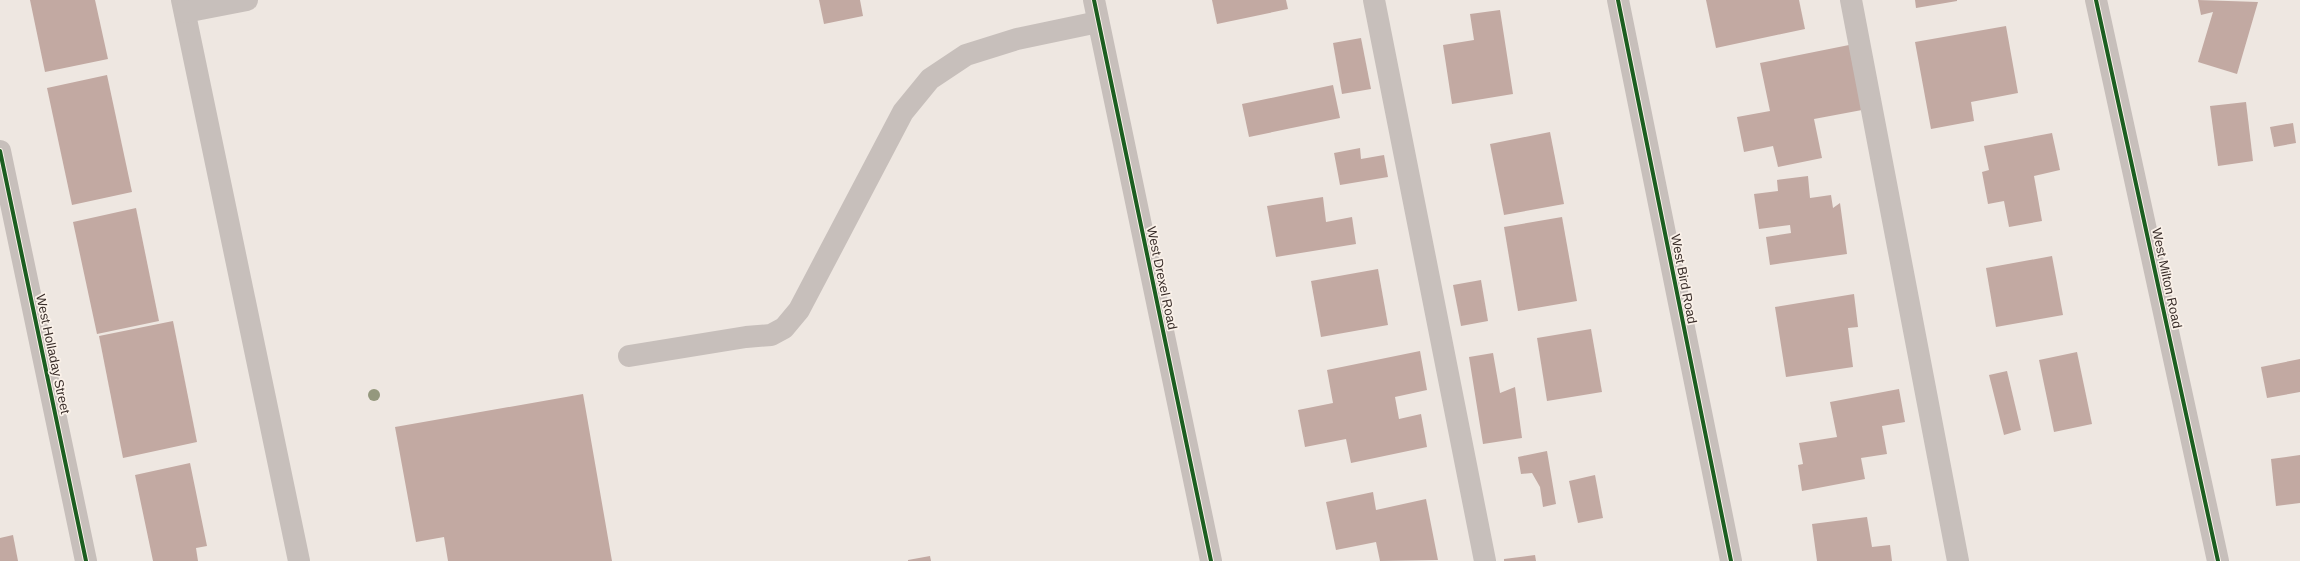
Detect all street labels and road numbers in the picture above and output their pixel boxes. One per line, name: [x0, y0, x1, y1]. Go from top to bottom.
street label: West Drexel Road: [1144, 225, 1180, 331]
street label: West Milton Road: [2149, 226, 2185, 330]
street label: West Bird Road: [1668, 233, 1700, 325]
street label: West Holladay Street: [33, 293, 73, 416]

